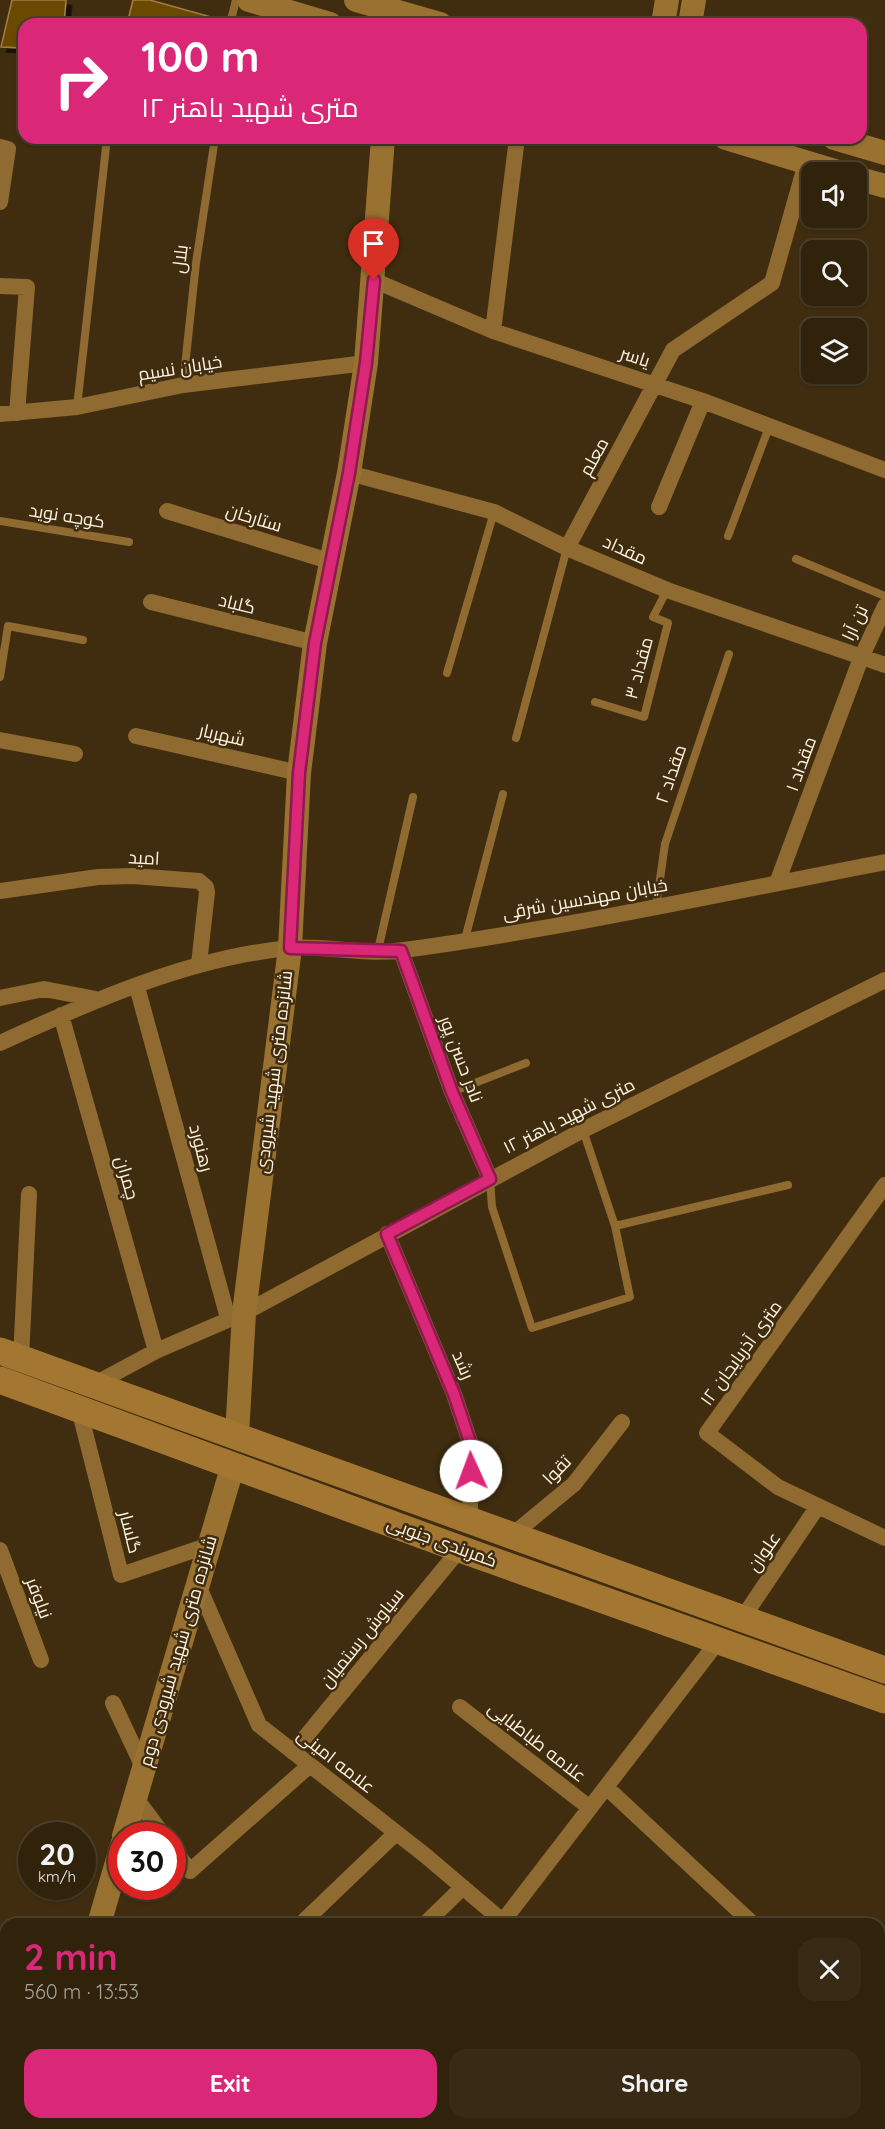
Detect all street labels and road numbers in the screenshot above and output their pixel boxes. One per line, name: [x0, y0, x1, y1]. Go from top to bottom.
street label: بلال: [166, 243, 193, 275]
street label: یاسر: [616, 341, 653, 372]
street label: خیابان نسیم: [136, 349, 224, 387]
street label: معلم: [574, 434, 614, 480]
street label: کوچه نوید: [27, 498, 107, 534]
street label: ستارخان: [223, 498, 285, 537]
street label: مقداد: [599, 530, 651, 569]
street label: گلباد: [216, 588, 258, 619]
street label: تن آرا: [836, 601, 873, 644]
street label: مقداد ۳: [619, 634, 658, 701]
street label: شهریار: [196, 718, 248, 751]
street label: مقداد ۱: [780, 733, 821, 794]
street label: مقداد ۲: [650, 741, 691, 806]
street label: امید: [128, 845, 160, 870]
street label: خیابان مهندسین شرقی: [501, 873, 669, 924]
street label: شانزده متری شهید شیرودی: [250, 969, 297, 1175]
street label: نادر حسن پور: [433, 1011, 489, 1106]
street label: ۱۲ متری شهید باهنر: [499, 1072, 639, 1159]
street label: رهنورد: [184, 1122, 219, 1174]
street label: چمران: [109, 1153, 145, 1203]
street label: ۱۲ متری آذربایجان: [695, 1296, 787, 1410]
street label: رشد: [447, 1347, 480, 1383]
street label: تقوا: [537, 1450, 576, 1489]
street label: گلسار: [114, 1507, 147, 1556]
street label: کمربندی جنوبی: [384, 1511, 501, 1572]
street label: علوان: [742, 1527, 785, 1576]
street label: شانزده متری شهید شیرودی دوم: [133, 1533, 223, 1769]
street label: نیلوفر: [21, 1573, 58, 1622]
street label: سیاوش رستمیان: [314, 1583, 409, 1692]
street label: علامه طباطبایی: [484, 1696, 591, 1787]
street label: علامه امینی: [293, 1723, 380, 1798]

